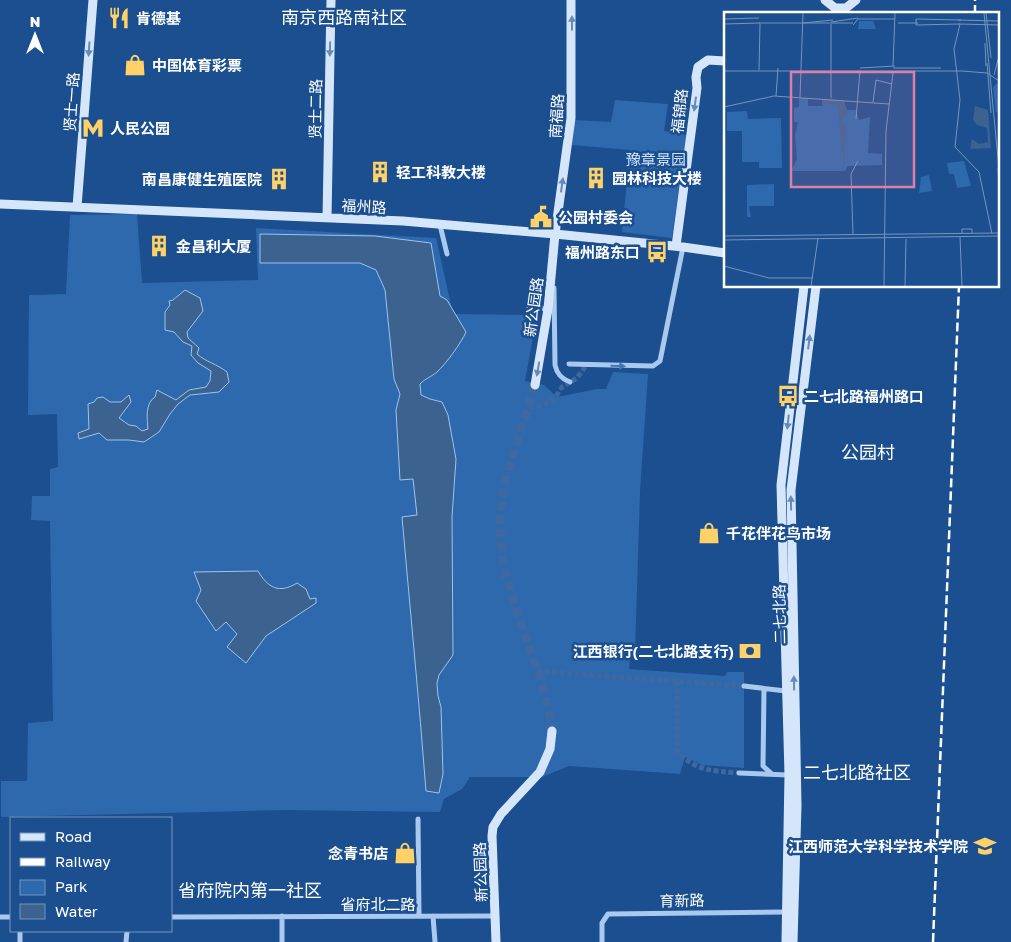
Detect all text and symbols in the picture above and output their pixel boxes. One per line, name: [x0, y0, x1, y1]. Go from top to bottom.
restaurant icon: 肯德基: [106, 5, 132, 31]
district label: 南京西路南社区: [281, 6, 407, 28]
place label: 肯德基: [136, 9, 181, 27]
north arrow: [10, 10, 60, 60]
inset map: [724, 12, 998, 288]
text: N: [30, 13, 40, 30]
one-way arrow: [568, 15, 576, 31]
one-way arrow: [85, 41, 93, 57]
one-way arrow: [326, 41, 334, 57]
shop icon: 中国体育彩票: [122, 52, 148, 78]
place label: 中国体育彩票: [152, 56, 242, 74]
street label: 贤士一路: [60, 71, 82, 133]
street label: 贤士二路: [305, 79, 325, 139]
street label: 福锦路: [668, 88, 690, 134]
street label: 南福路: [545, 93, 567, 139]
one-way arrow: [690, 96, 698, 112]
metro station icon: 人民公园: [80, 115, 106, 141]
place label: 人民公园: [110, 119, 170, 137]
park label: 豫章景园: [626, 150, 686, 168]
building icon: 轻工科教大楼: [367, 159, 393, 185]
place label: 轻工科教大楼: [396, 163, 486, 181]
building icon: 园林科技大楼: [583, 165, 609, 191]
building icon: 南昌康健生殖医院: [266, 166, 292, 192]
place label: 园林科技大楼: [612, 169, 702, 187]
place label: 南昌康健生殖医院: [142, 170, 262, 188]
one-way arrow: [558, 177, 566, 193]
street label: 福州路: [341, 196, 387, 216]
public building icon: 公园村委会: [528, 204, 554, 230]
place label: 公园村委会: [558, 208, 633, 226]
building icon: 金昌利大厦: [146, 233, 172, 259]
place label: 金昌利大厦: [176, 237, 251, 255]
bus stop icon: 福州路东口: [644, 239, 670, 265]
place label: 福州路东口: [565, 243, 640, 261]
street label: 新公园路: [520, 276, 546, 338]
one-way arrow: [805, 334, 813, 350]
one-way arrow: [533, 361, 541, 377]
one-way arrow: [610, 362, 626, 370]
bus stop icon: 二七北路福州路口: [775, 383, 801, 409]
place label: 二七北路福州路口: [804, 387, 924, 405]
one-way arrow: [784, 414, 792, 430]
district label: 公园村: [841, 441, 895, 463]
one-way arrow: [787, 495, 795, 511]
shop icon: 千花伴花鸟市场: [696, 520, 722, 546]
place label: 千花伴花鸟市场: [726, 524, 831, 542]
street label: 二七北路: [769, 584, 789, 644]
bank icon: 江西银行(二七北路支行): [737, 638, 763, 664]
place label: 江西银行(二七北路支行): [573, 642, 734, 660]
one-way arrow: [790, 675, 798, 691]
district label: 二七北路社区: [803, 761, 911, 783]
legend: [10, 817, 172, 932]
text: Road: [55, 827, 92, 845]
school or university icon: 江西师范大学科学技术学院: [972, 833, 998, 859]
place label: 江西师范大学科学技术学院: [788, 837, 968, 855]
shop icon: 念青书店: [392, 840, 418, 866]
street label: 新公园路: [470, 842, 490, 902]
place label: 念青书店: [328, 844, 388, 862]
text: Railway: [55, 852, 111, 870]
text: Park: [55, 877, 88, 895]
district label: 省府院内第一社区: [178, 879, 322, 901]
street label: 育新路: [659, 891, 705, 909]
street label: 省府北二路: [340, 895, 416, 913]
text: Water: [55, 902, 98, 920]

